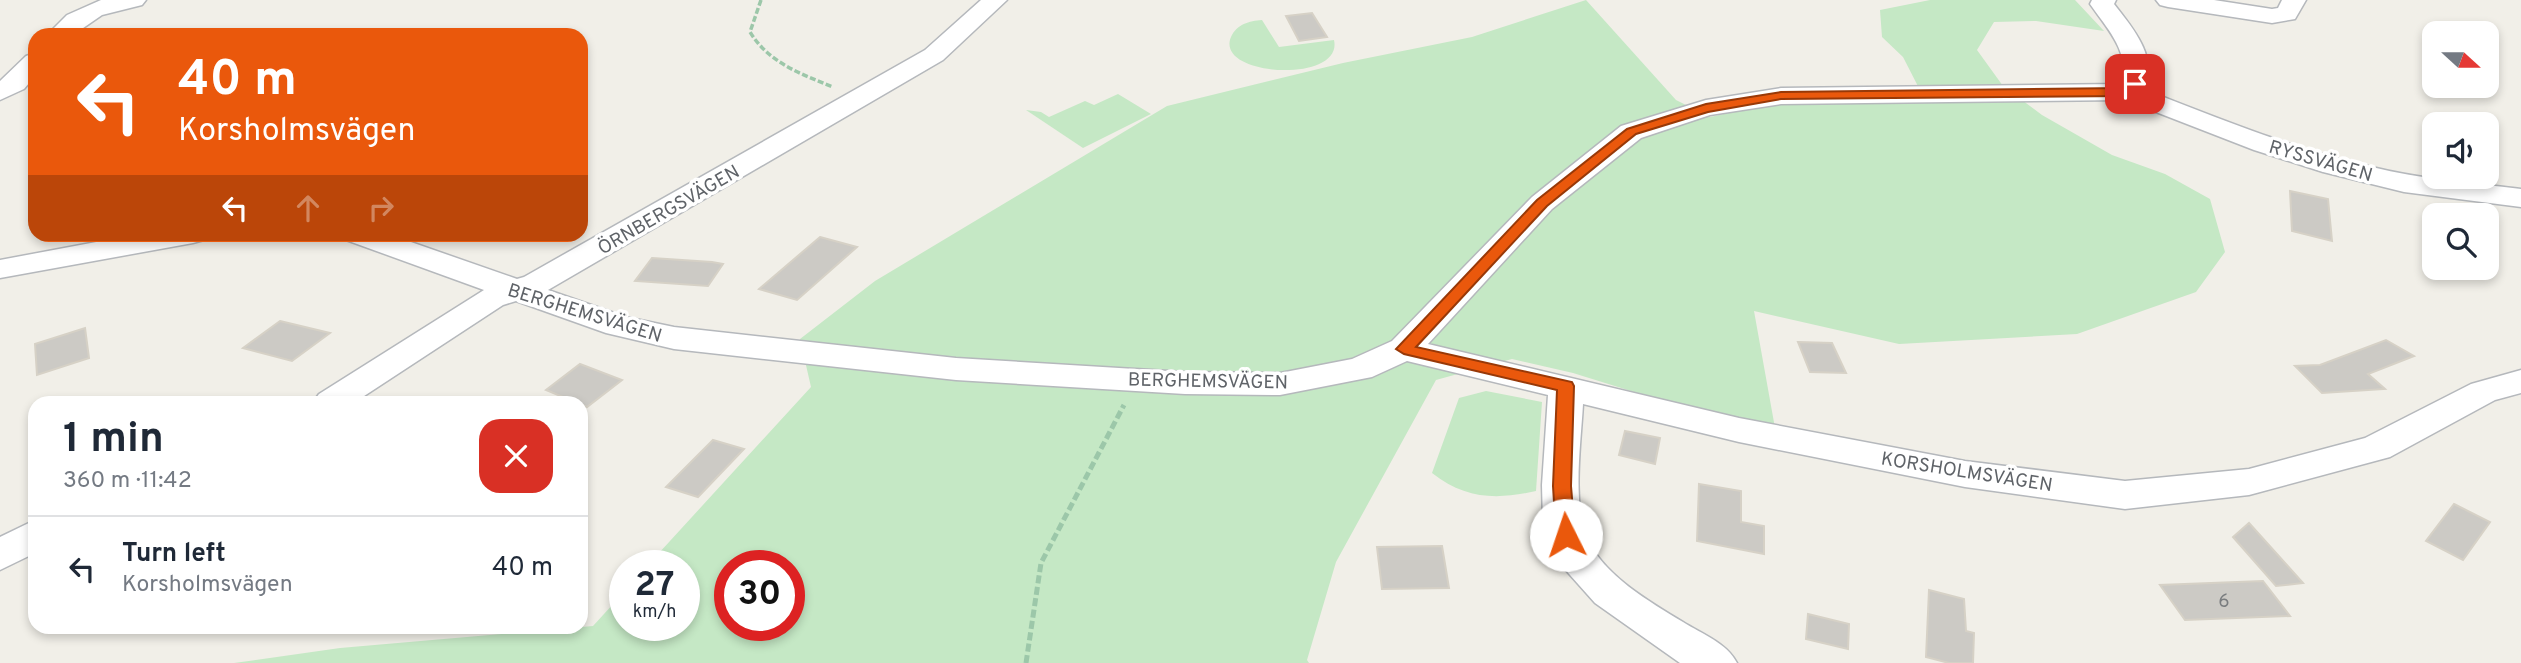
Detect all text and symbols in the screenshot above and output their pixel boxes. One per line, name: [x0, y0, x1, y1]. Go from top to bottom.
north arrow: [2422, 21, 2499, 98]
map controls: [2422, 21, 2499, 280]
text: 40 m: [178, 51, 297, 113]
pin: [2105, 54, 2165, 114]
icon: left: [63, 56, 154, 147]
icon: arrive: [2116, 65, 2154, 103]
text: Korsholmsvägen: [178, 112, 415, 152]
button: sound: [2422, 112, 2499, 189]
street label: RYSSVÄGEN: [2266, 135, 2375, 188]
street label: ÖRNBERGSVÄGEN: [593, 159, 744, 261]
icon: left: [216, 189, 254, 227]
icon: ahead: [289, 189, 327, 227]
icon: right: [362, 189, 400, 227]
button: search: [2422, 203, 2499, 280]
street label: BERGHEMSVÄGEN: [504, 278, 665, 349]
street label: BERGHEMSVÄGEN: [1128, 368, 1288, 395]
text: 1 min: [63, 414, 164, 467]
button: close: [479, 419, 553, 493]
street label: KORSHOLMSVÄGEN: [1879, 447, 2054, 498]
text: 360 m · 11:42: [63, 467, 192, 496]
position arrow: [1529, 498, 1603, 572]
text: Turn left: [122, 538, 226, 571]
icon: left: [63, 550, 101, 588]
speed limit sign: 30: [714, 550, 805, 641]
text: 40 m: [492, 552, 553, 585]
text: 27: [635, 564, 674, 608]
text: Korsholmsvägen: [122, 571, 293, 600]
house number: 6: [2218, 590, 2230, 614]
text: km/h: [633, 601, 676, 624]

